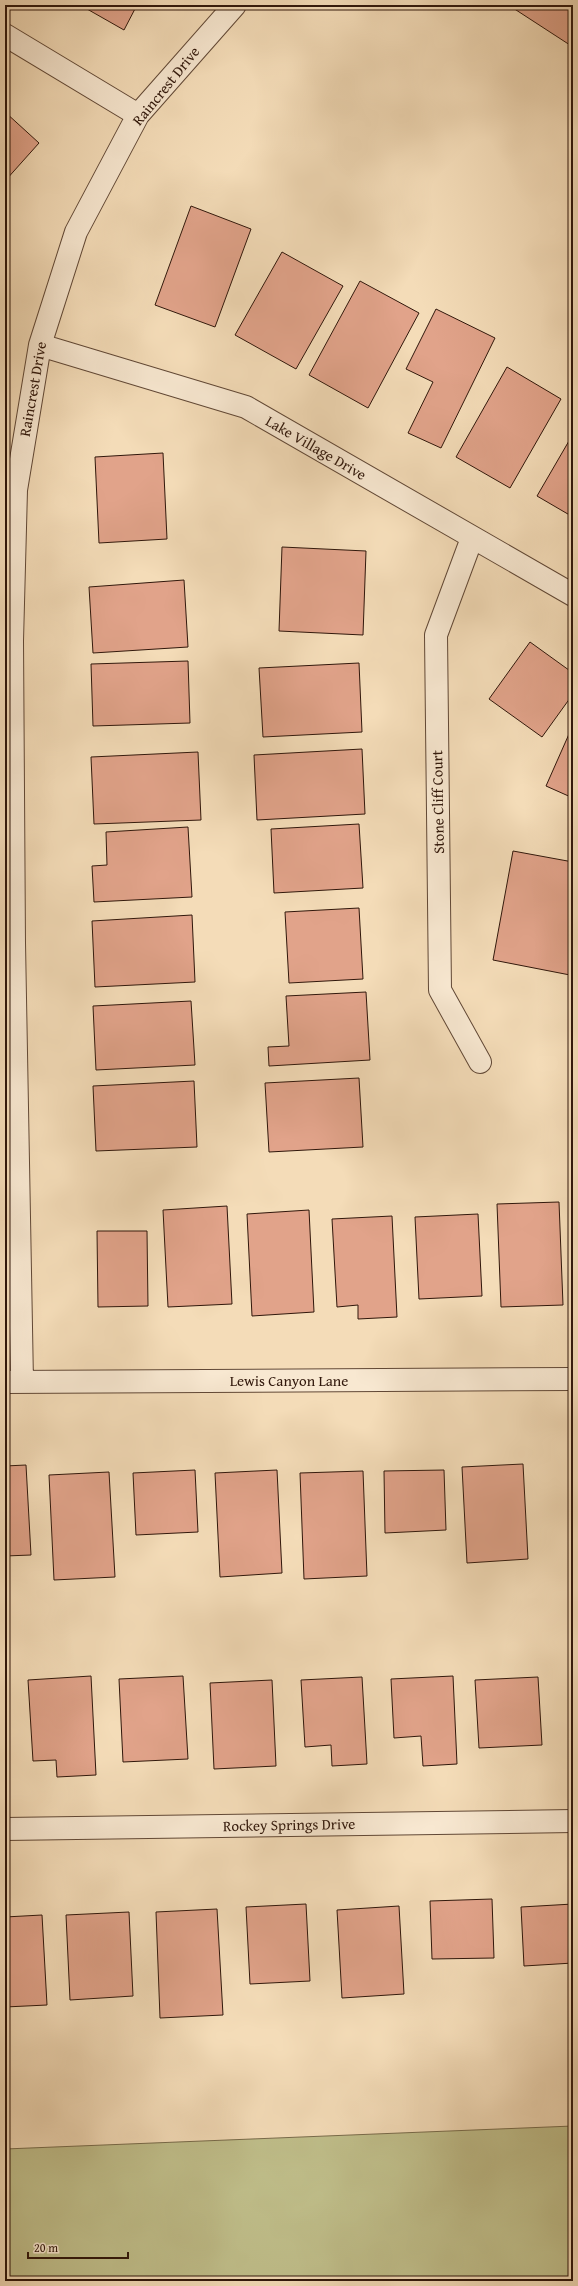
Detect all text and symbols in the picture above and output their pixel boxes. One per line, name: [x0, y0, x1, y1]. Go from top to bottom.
street label: Raincrest Drive: [127, 42, 204, 130]
street label: Raincrest Drive: [14, 340, 51, 438]
street label: Lake Village Drive: [262, 410, 370, 485]
street label: Stone Cliff Court: [426, 749, 449, 854]
street label: Lewis Canyon Lane: [230, 1370, 348, 1391]
street label: Rockey Springs Drive: [223, 1813, 355, 1836]
scale bar: [28, 2234, 128, 2260]
text: 20 m: [34, 2239, 58, 2256]

